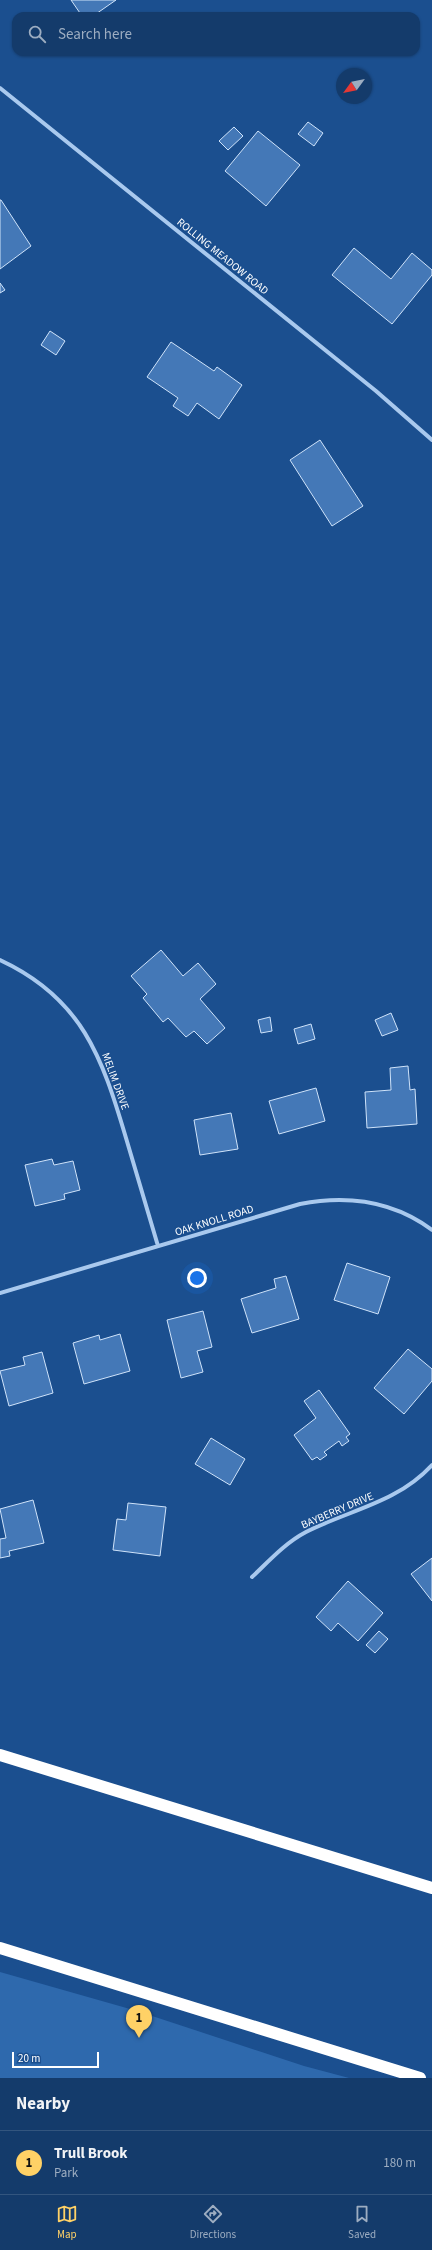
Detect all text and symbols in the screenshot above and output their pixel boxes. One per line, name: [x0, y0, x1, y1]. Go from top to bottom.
search box: [12, 12, 420, 56]
icon: search: [26, 23, 48, 45]
text: Search here: [58, 24, 132, 45]
north arrow: [336, 68, 372, 104]
street label: ROLLING MEADOW ROAD: [174, 215, 272, 298]
street label: MELIM DRIVE: [98, 1051, 133, 1112]
street label: OAK KNOLL ROAD: [173, 1201, 256, 1240]
your location: [187, 1268, 207, 1288]
street label: BAYBERRY DRIVE: [299, 1488, 376, 1532]
pin: 1: [126, 2005, 152, 2038]
scale bar: [12, 2050, 99, 2069]
text: 20 m: [18, 2051, 40, 2066]
text: Nearby: [16, 2092, 70, 2116]
text: Trull Brook: [54, 2143, 128, 2164]
text: 1: [26, 2154, 32, 2172]
text: 180 m: [383, 2154, 416, 2172]
text: Park: [54, 2164, 78, 2182]
tab: Map: [56, 2203, 78, 2242]
tab: Directions: [190, 2203, 236, 2242]
tab: Saved: [348, 2203, 376, 2242]

